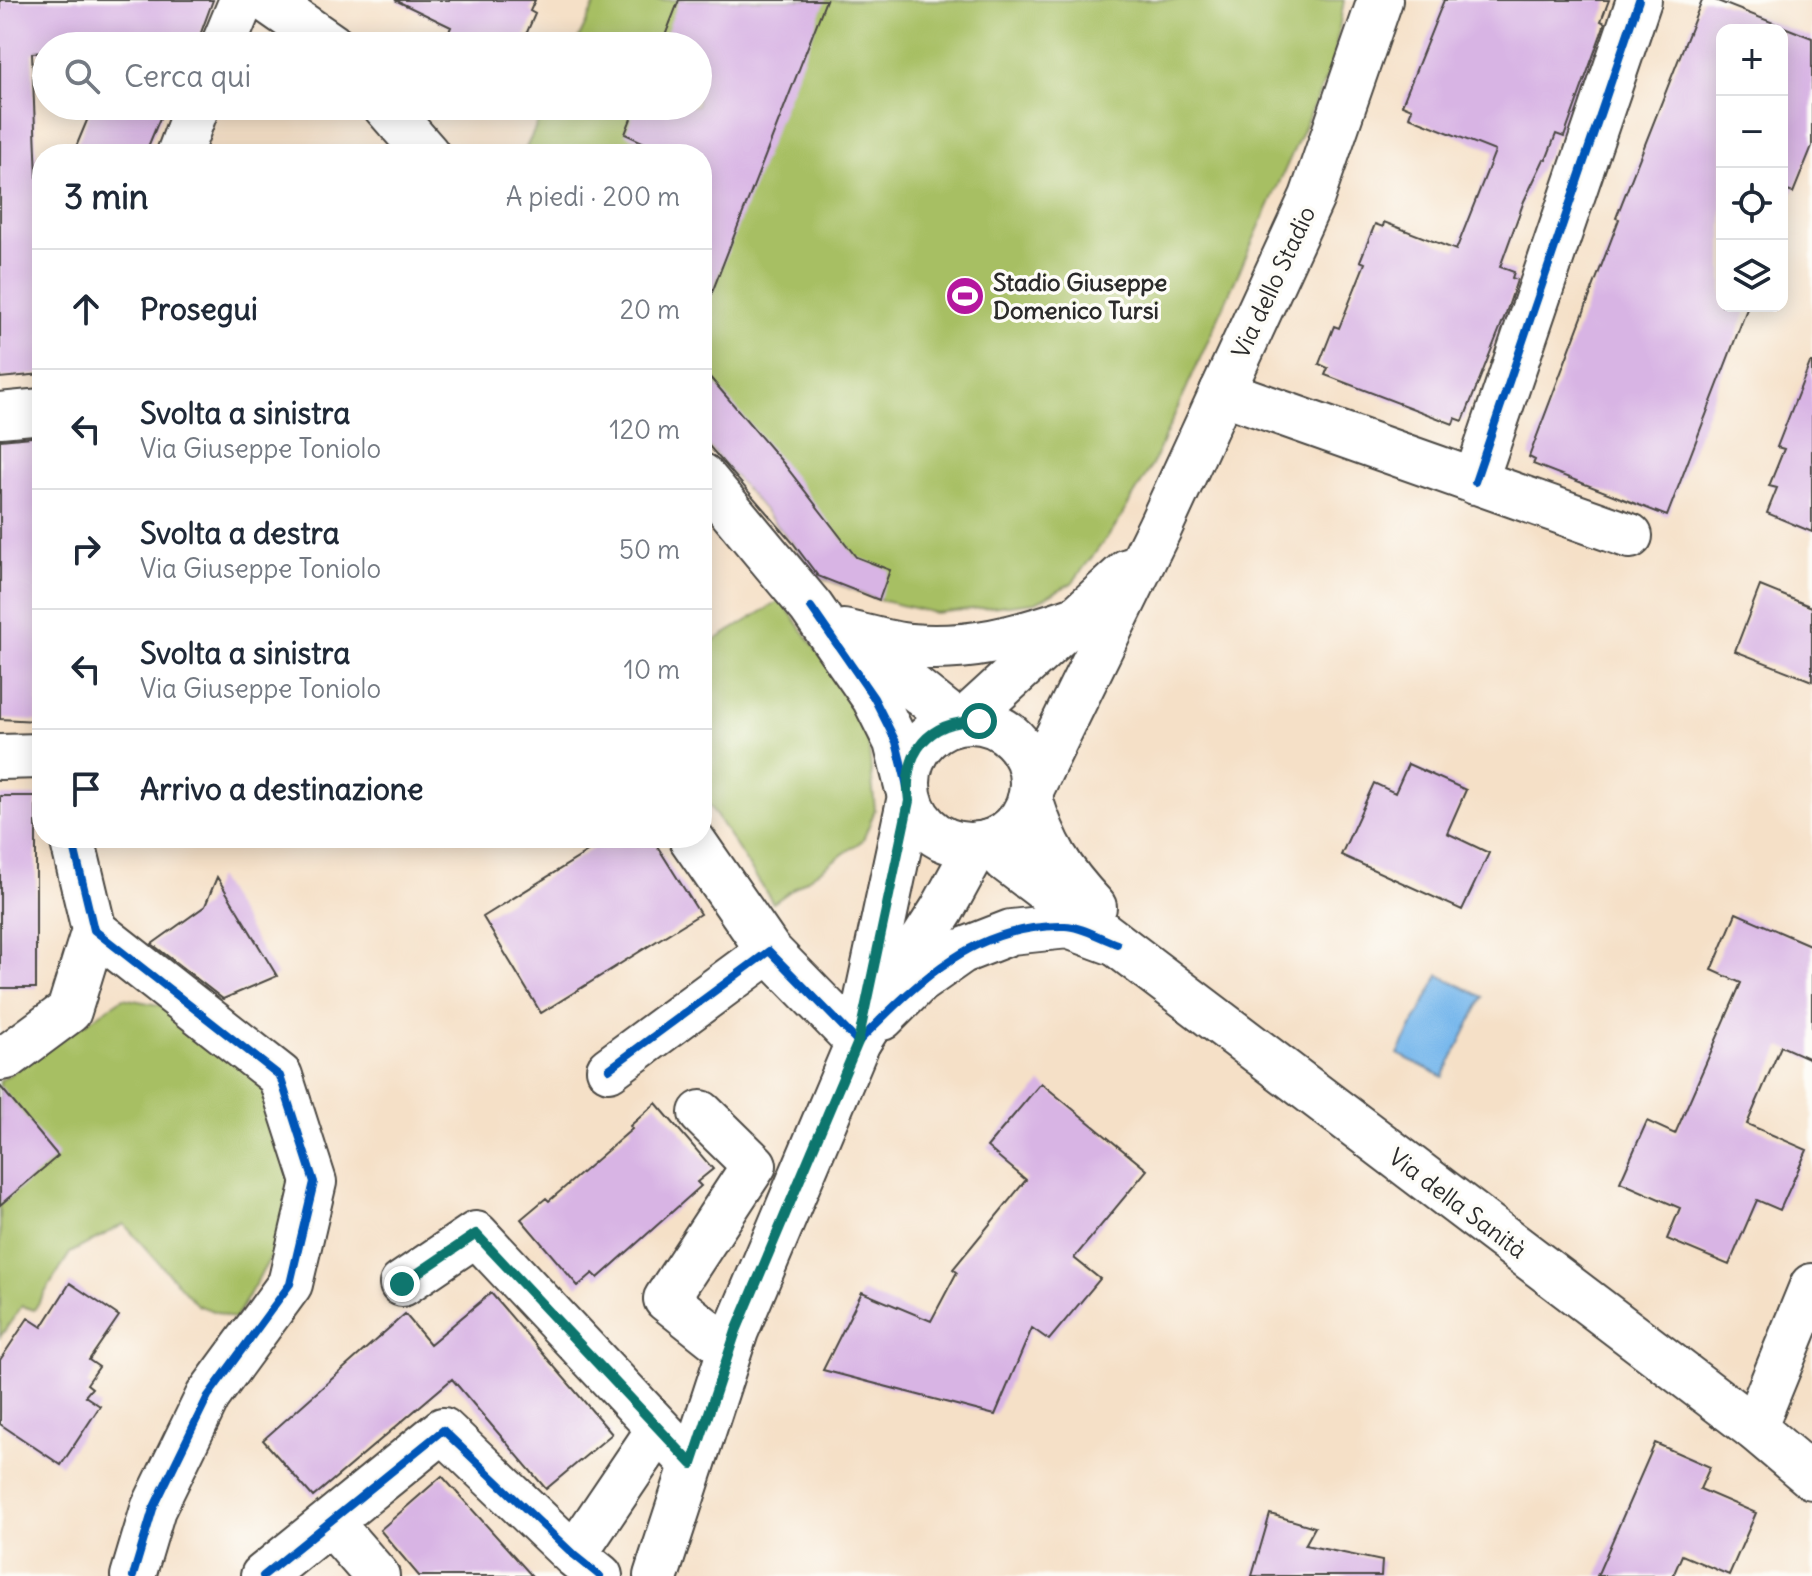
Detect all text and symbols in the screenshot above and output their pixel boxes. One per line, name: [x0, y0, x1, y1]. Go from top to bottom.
map controls: [1716, 24, 1788, 312]
button: +: [1716, 24, 1788, 96]
search box: [32, 32, 712, 120]
icon: search: [60, 54, 104, 98]
text: Cerca qui: [124, 57, 251, 95]
button: −: [1716, 96, 1788, 168]
button: locate: [1716, 168, 1788, 240]
text: 3 min: [64, 175, 149, 218]
text: A piedi · 200 m: [506, 180, 680, 213]
street label: Via dello Stadio: [1225, 201, 1321, 363]
button: layers: [1716, 240, 1788, 312]
place label: Stadio Giuseppe Domenico Tursi: [993, 267, 1167, 325]
sports icon: Stadio Giuseppe Domenico Tursi: [944, 275, 986, 317]
icon: ahead: [64, 287, 108, 331]
text: Prosegui: [140, 290, 258, 328]
text: 20 m: [620, 293, 680, 326]
text: Svolta a sinistra: [140, 394, 350, 432]
icon: left: [64, 407, 108, 451]
text: 120 m: [609, 413, 680, 446]
text: Via Giuseppe Toniolo: [140, 432, 381, 465]
text: Svolta a destra: [140, 514, 340, 552]
icon: right: [64, 527, 108, 571]
text: 50 m: [619, 533, 680, 566]
text: Via Giuseppe Toniolo: [140, 552, 381, 585]
text: Svolta a sinistra: [140, 634, 350, 672]
icon: left: [64, 647, 108, 691]
text: 10 m: [624, 653, 680, 686]
text: Via Giuseppe Toniolo: [140, 672, 381, 705]
route start: [961, 703, 997, 739]
icon: arrive: [64, 767, 108, 811]
text: Arrivo a destinazione: [140, 770, 423, 808]
street label: Via della Sanità: [1383, 1141, 1533, 1265]
route end: [384, 1266, 420, 1302]

